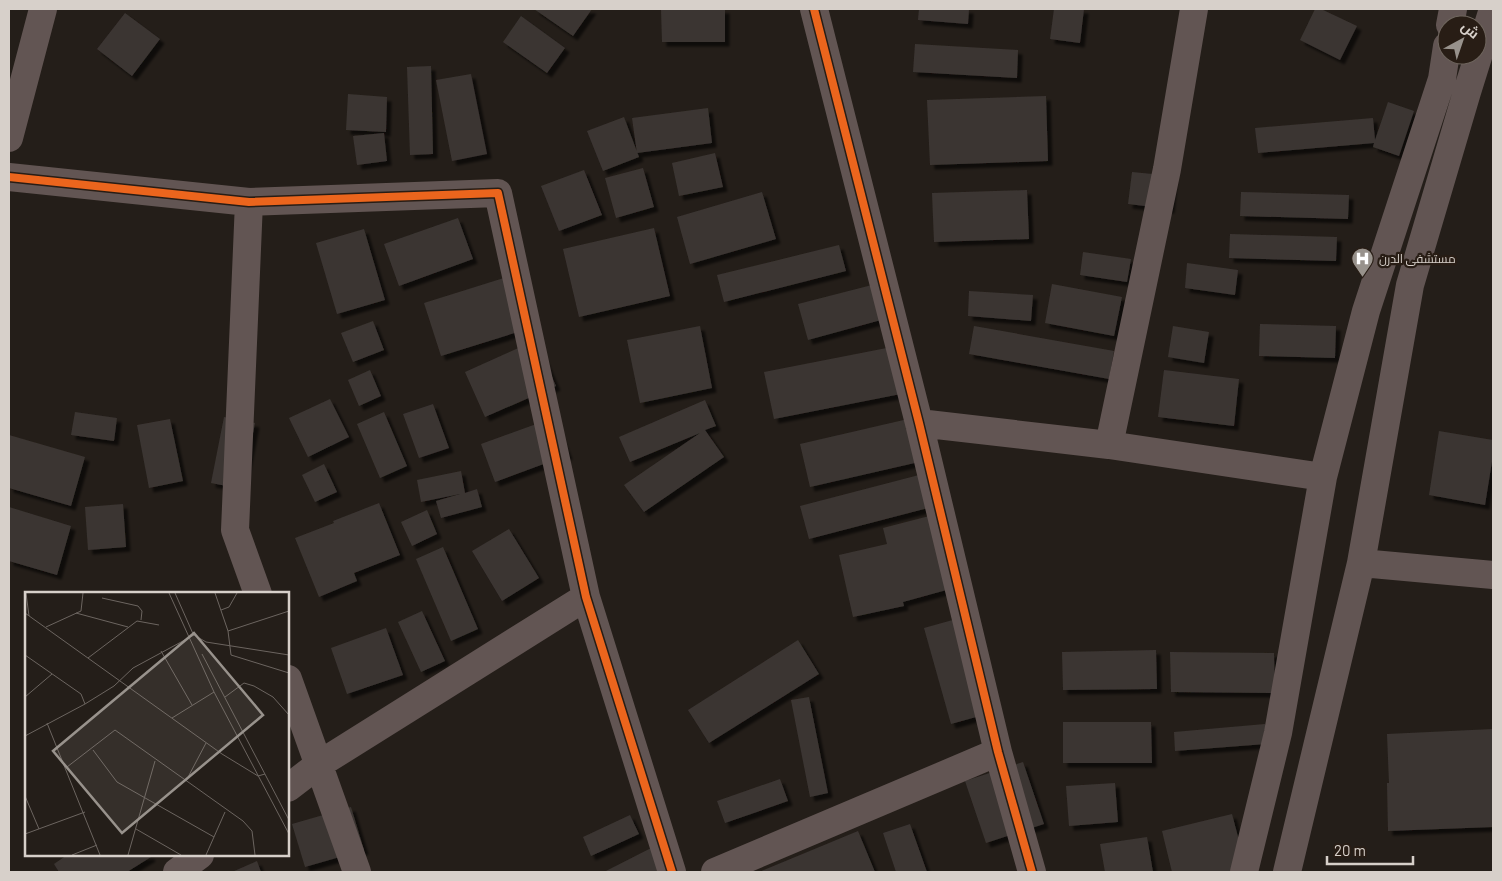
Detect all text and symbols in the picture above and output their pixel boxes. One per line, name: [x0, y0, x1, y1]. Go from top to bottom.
north arrow: [1437, 15, 1487, 65]
text: ش: [1458, 17, 1483, 43]
hospital icon: مستشفى الدرن: [1351, 247, 1375, 278]
place label: مستشفى الدرن: [1379, 251, 1456, 266]
inset map: [25, 592, 289, 856]
scale bar: [1327, 834, 1413, 866]
text: 20 m: [1334, 841, 1366, 859]

